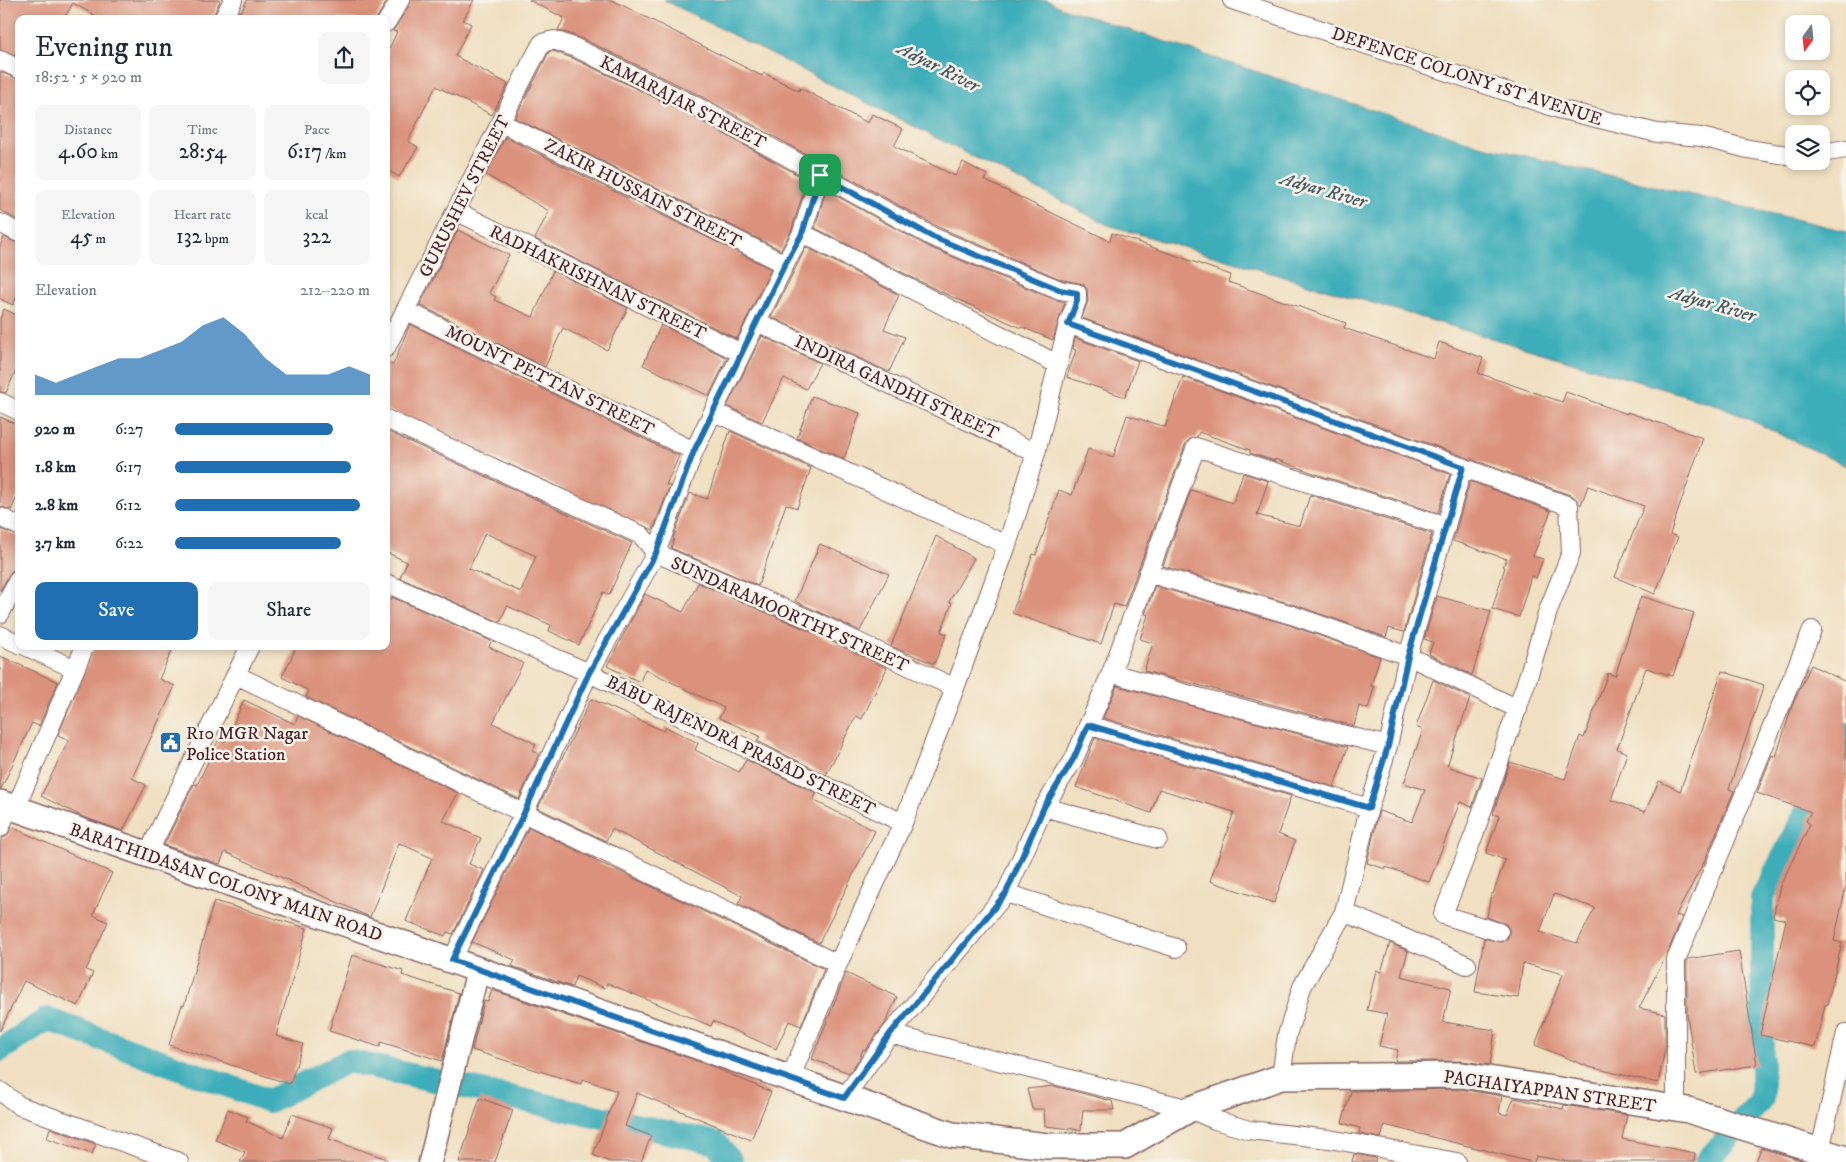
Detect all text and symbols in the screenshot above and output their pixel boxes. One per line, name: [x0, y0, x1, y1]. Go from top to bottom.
north arrow: [1785, 15, 1830, 60]
map controls: [1785, 15, 1830, 170]
street label: DEFENCE COLONY 1ST AVENUE: [1329, 23, 1605, 131]
text: Evening run: [35, 30, 173, 65]
button: share: [318, 32, 370, 84]
water label: Adyar River: [892, 36, 985, 99]
street label: KAMARAJAR STREET: [596, 51, 770, 155]
text: 18:52 · 5 × 920 m: [35, 67, 142, 87]
button: locate: [1785, 70, 1830, 115]
street label: GURUSHEV STREET: [414, 111, 515, 281]
text: Distance: [64, 121, 112, 139]
text: Time: [187, 121, 218, 139]
text: Pace: [304, 121, 330, 139]
button: layers: [1785, 125, 1830, 170]
street label: ZAKIR HUSSAIN STREET: [540, 134, 745, 253]
text: 4.60: [58, 139, 98, 165]
text: 28:54: [179, 139, 226, 165]
text: 6:17: [287, 139, 322, 165]
text: km: [98, 145, 118, 163]
text: /km: [322, 145, 347, 163]
pin: [799, 154, 841, 196]
icon: arrive: [806, 161, 834, 189]
water label: Adyar River: [1276, 167, 1371, 214]
text: Elevation: [61, 206, 115, 224]
text: Heart rate: [174, 206, 231, 224]
text: kcal: [305, 206, 328, 224]
street label: RADHAKRISHNAN STREET: [486, 221, 710, 345]
text: 45: [70, 224, 93, 250]
text: 132: [176, 224, 202, 250]
text: 322: [303, 224, 331, 250]
text: m: [93, 230, 106, 248]
text: bpm: [202, 230, 229, 248]
text: Elevation: [35, 280, 97, 300]
text: 212–220 m: [300, 280, 370, 300]
water label: Adyar River: [1665, 281, 1760, 328]
street label: MOUNT PETTAN STREET: [442, 321, 658, 441]
street label: INDIRA GANDHI STREET: [791, 331, 1002, 445]
text: 920 m: [35, 419, 75, 439]
text: 6:27: [115, 419, 143, 439]
text: 1.8 km: [35, 457, 76, 477]
text: 6:17: [115, 457, 142, 477]
text: 2.8 km: [35, 495, 78, 515]
text: 6:12: [115, 495, 141, 515]
text: 3.7 km: [35, 533, 76, 553]
text: 6:22: [115, 533, 143, 553]
street label: SUNDARAMOORTHY STREET: [667, 552, 912, 678]
button: Save: [35, 582, 198, 640]
button: Share: [208, 582, 370, 640]
street label: BABU RAJENDRA PRASAD STREET: [602, 671, 879, 821]
place label: R10 MGR Nagar Police Station: [186, 723, 308, 766]
public building icon: R10 MGR Nagar Police Station: [158, 731, 182, 755]
street label: BARATHIDASAN COLONY MAIN ROAD: [66, 819, 385, 947]
street label: PACHAIYAPPAN STREET: [1442, 1066, 1658, 1118]

